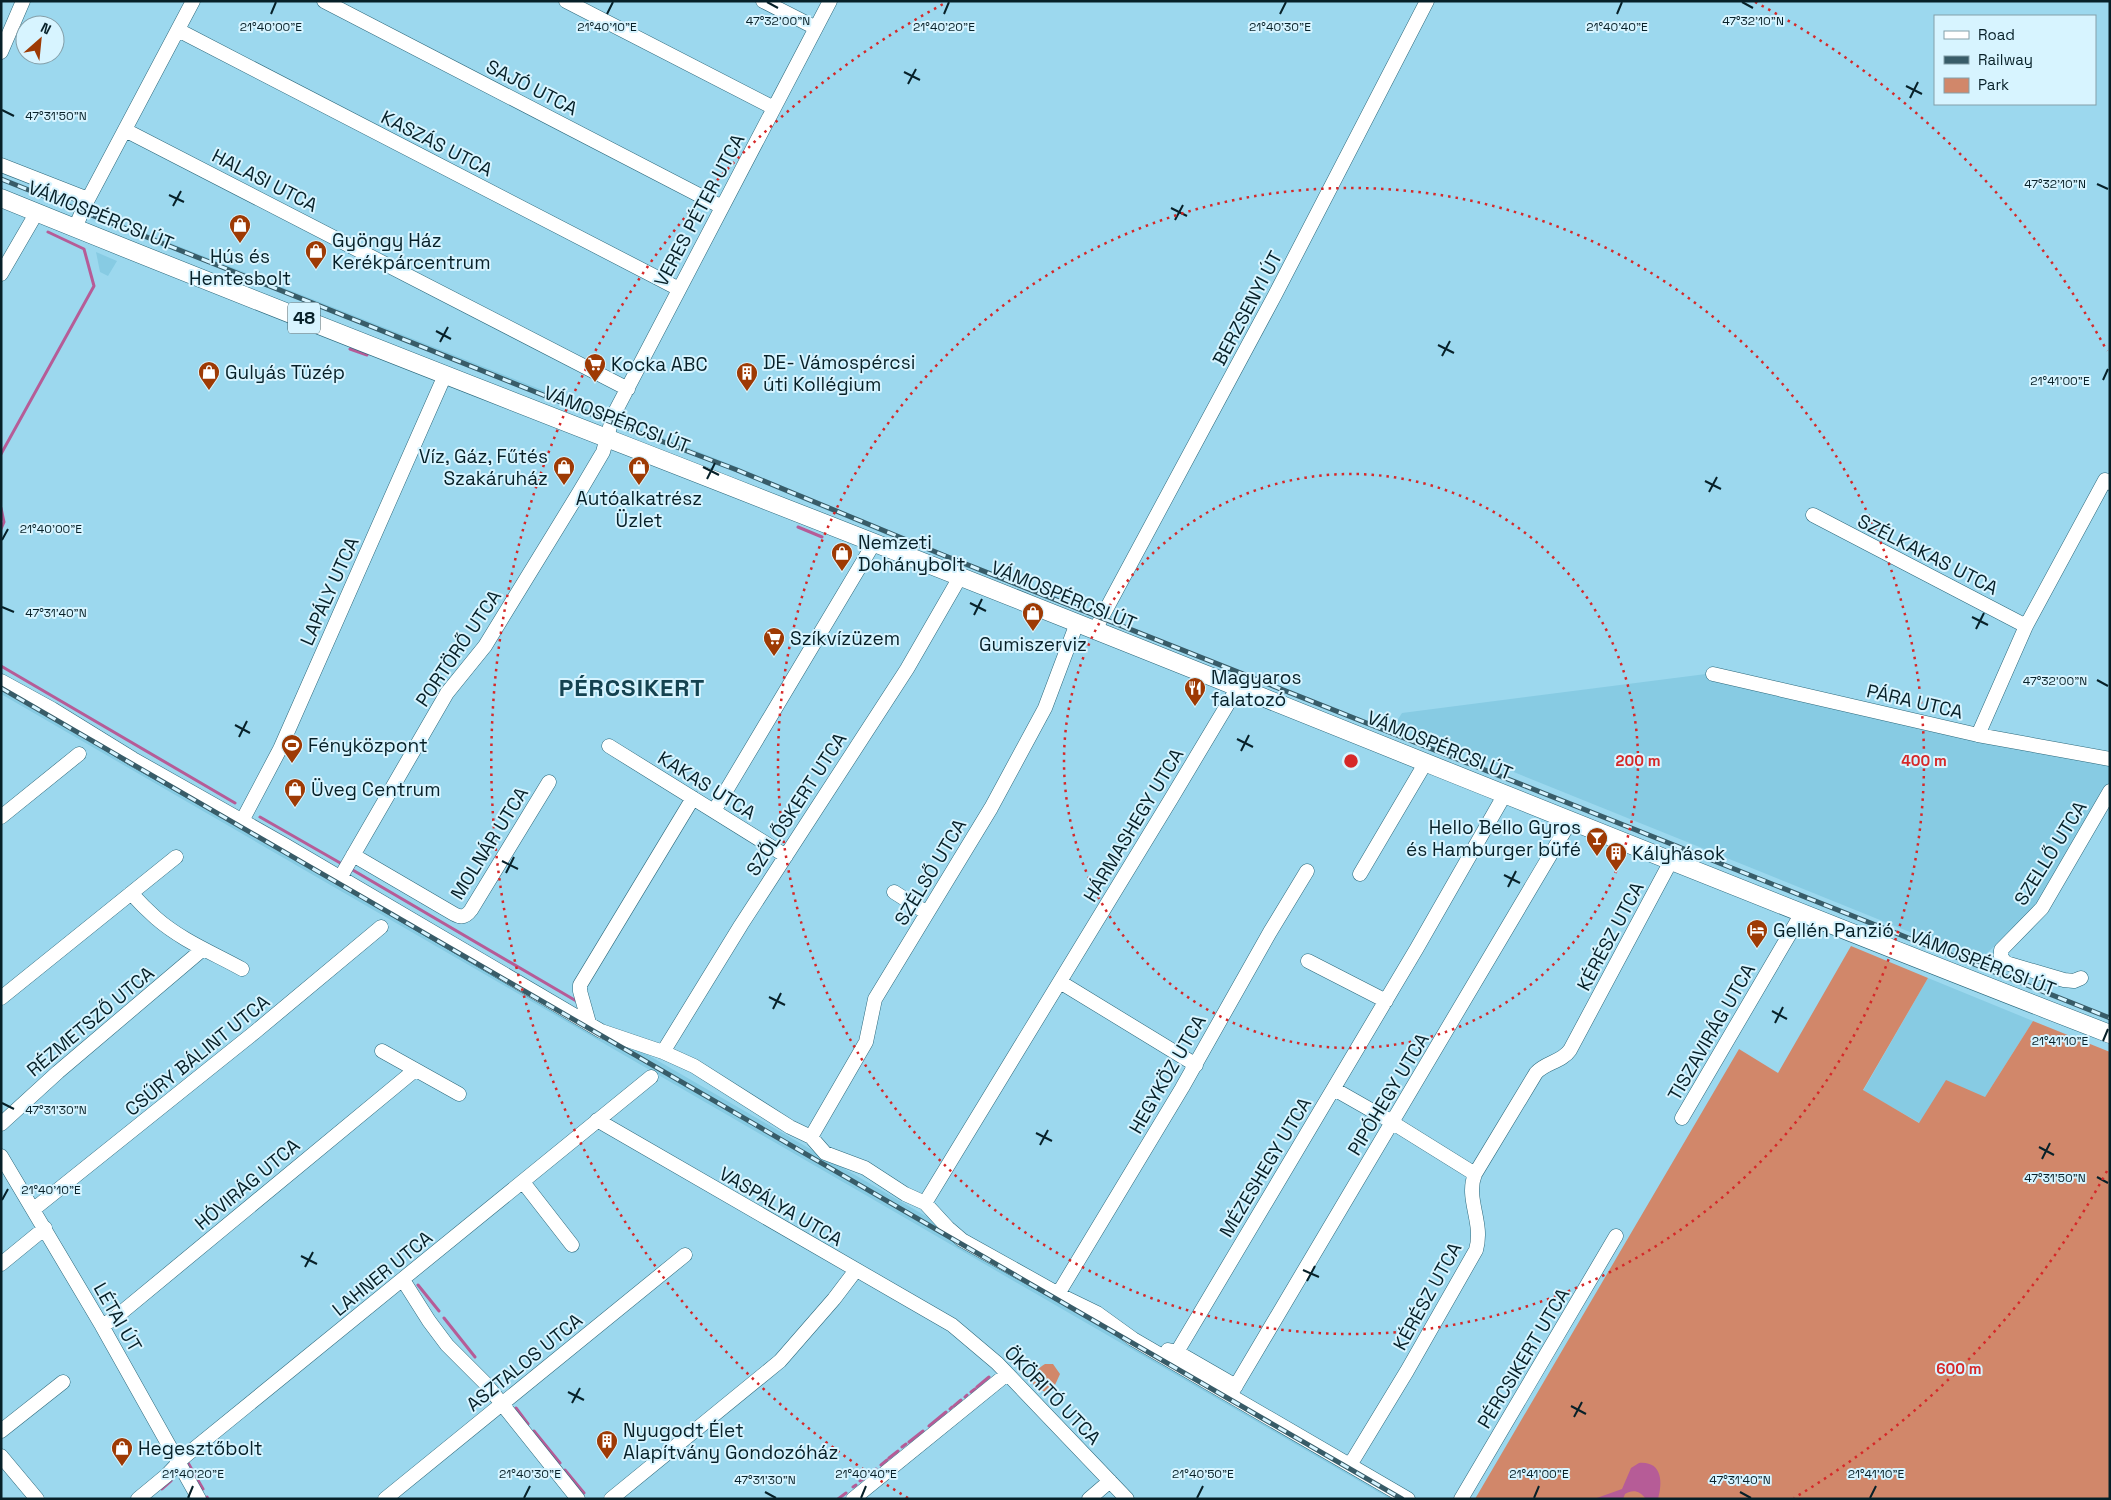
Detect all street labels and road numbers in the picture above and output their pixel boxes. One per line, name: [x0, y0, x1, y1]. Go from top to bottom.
street label: SAJÓ UTCA: [482, 54, 582, 121]
street label: KASZÁS UTCA: [377, 105, 497, 182]
street label: VERES PÉTER UTCA: [649, 129, 750, 291]
street label: HALASI UTCA: [208, 143, 322, 218]
street label: VÁMOSPÉRCSI ÚT: [24, 175, 177, 256]
street label: BERZSENYI ÚT: [1207, 247, 1288, 370]
road number: 48: [288, 302, 320, 334]
street label: VÁMOSPÉRCSI ÚT: [540, 380, 694, 459]
street label: SZÉLKAKAS UTCA: [1853, 508, 2002, 601]
street label: LAPÁLY UTCA: [294, 533, 365, 649]
street label: VÁMOSPÉRCSI ÚT: [987, 555, 1140, 636]
street label: PORTÖRŐ UTCA: [410, 585, 507, 712]
street label: PÁRA UTCA: [1864, 678, 1966, 725]
street label: VÁMOSPÉRCSI ÚT: [1363, 705, 1516, 786]
street label: SZŐLŐSKERT UTCA: [741, 728, 852, 881]
street label: HÁRMASHEGY UTCA: [1078, 744, 1189, 907]
street label: KAKAS UTCA: [653, 745, 760, 825]
street label: MOLNÁR UTCA: [445, 782, 534, 904]
street label: SZELLŐ UTCA: [2008, 796, 2092, 910]
street label: SZÉLSŐ UTCA: [889, 814, 972, 930]
street label: KÉRÉSZ UTCA: [1571, 878, 1650, 995]
street label: VÁMOSPÉRCSI ÚT: [1906, 923, 2060, 1002]
street label: TISZAVIRÁG UTCA: [1662, 959, 1761, 1105]
street label: RÉZMETSZŐ UTCA: [21, 961, 159, 1082]
street label: CSŰRY BÁLINT UTCA: [120, 989, 275, 1122]
street label: HEGYKÖZ UTCA: [1123, 1010, 1212, 1138]
street label: PIPÓHEGY UTCA: [1342, 1028, 1435, 1160]
street label: MÉZESHEGY UTCA: [1214, 1093, 1317, 1242]
street label: HÓVIRÁG UTCA: [190, 1133, 305, 1236]
street label: VASPÁLYA UTCA: [714, 1161, 847, 1252]
street label: LAHNER UTCA: [327, 1225, 438, 1322]
street label: KÉRÉSZ UTCA: [1387, 1238, 1467, 1355]
street label: LÉTAI ÚT: [88, 1278, 147, 1356]
street label: PÉRCSIKERT UTCA: [1472, 1283, 1575, 1433]
street label: ASZTALOS UTCA: [461, 1308, 588, 1417]
street label: ÖKÖRITÓ UTCA: [999, 1340, 1106, 1450]

